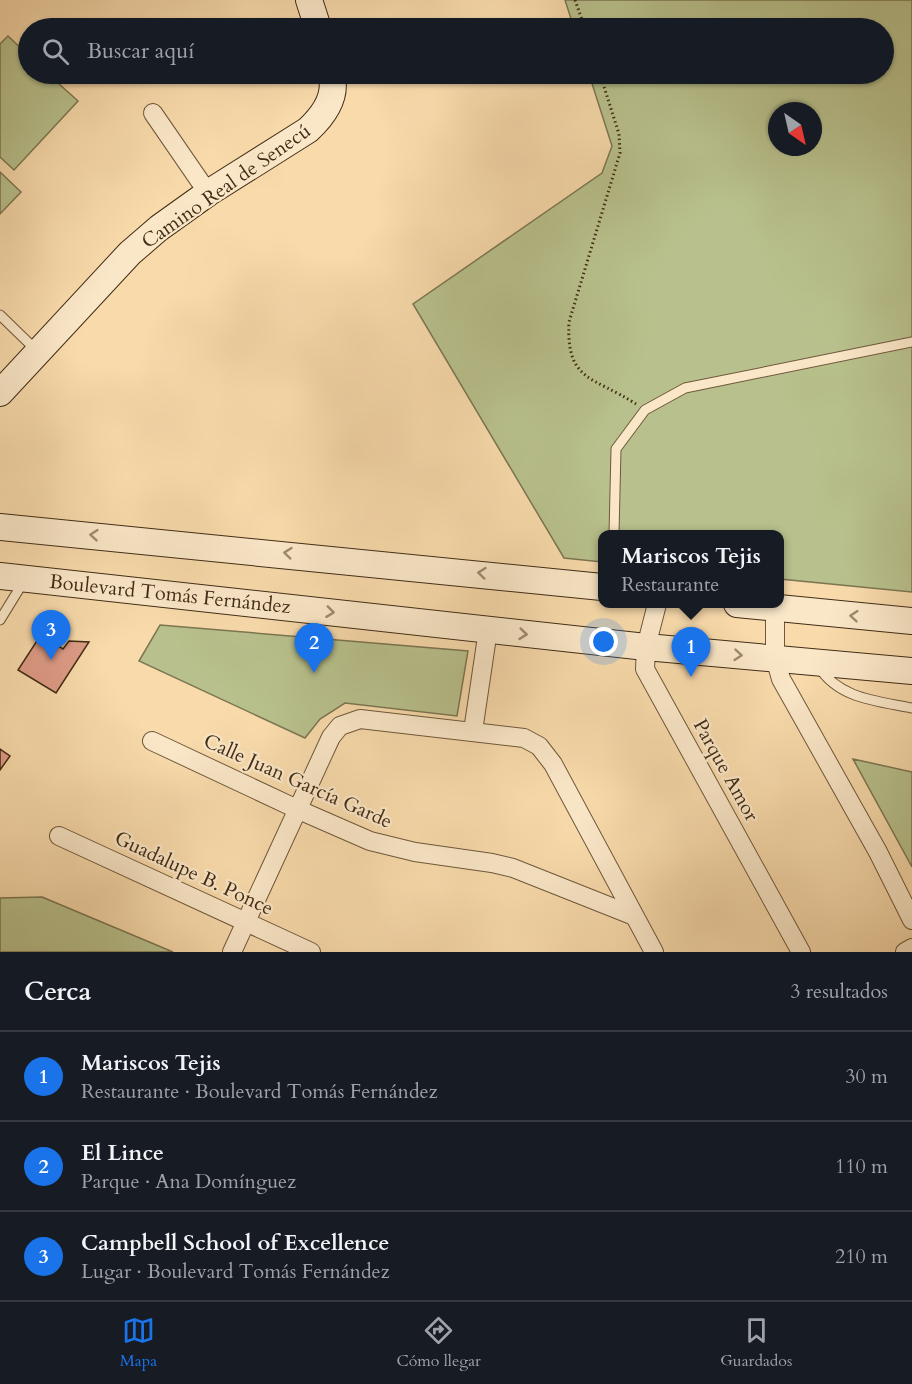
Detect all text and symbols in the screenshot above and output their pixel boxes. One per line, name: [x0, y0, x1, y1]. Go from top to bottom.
search box: [18, 18, 894, 84]
icon: search: [39, 35, 72, 68]
text: Buscar aquí: [87, 36, 194, 66]
north arrow: [768, 102, 822, 156]
street label: Camino Real de Senecú: [136, 117, 316, 255]
one-way arrow: [89, 529, 98, 542]
popup: [598, 530, 784, 608]
text: Mariscos Tejis: [621, 541, 761, 571]
one-way arrow: [283, 547, 292, 560]
street label: Boulevard Tomás Fernández: [48, 568, 292, 620]
one-way arrow: [477, 568, 486, 580]
text: Restaurante: [621, 571, 719, 598]
one-way arrow: [325, 606, 334, 618]
one-way arrow: [849, 609, 858, 622]
pin: 3: [32, 610, 70, 660]
pin: 2: [294, 624, 334, 673]
one-way arrow: [519, 627, 528, 640]
your location: [589, 627, 618, 656]
pin: 1: [672, 628, 710, 677]
one-way arrow: [734, 648, 743, 661]
street label: Parque Amor: [687, 714, 766, 827]
street label: Calle Juan García Garde: [199, 727, 397, 835]
street label: Guadalupe B. Ponce: [110, 824, 278, 922]
text: Cerca: [24, 974, 91, 1009]
text: 3 resultados: [790, 978, 888, 1005]
text: Mariscos Tejis: [81, 1048, 221, 1078]
text: 1: [38, 1063, 49, 1090]
text: 30 m: [845, 1063, 888, 1090]
text: Restaurante · Boulevard Tomás Fernández: [81, 1078, 438, 1105]
text: El Lince: [81, 1138, 164, 1168]
text: 2: [38, 1153, 49, 1180]
text: 110 m: [835, 1153, 888, 1180]
text: Parque · Ana Domínguez: [81, 1168, 296, 1195]
text: Campbell School of Excellence: [81, 1228, 389, 1258]
text: 3: [38, 1243, 49, 1270]
text: 210 m: [835, 1243, 888, 1270]
text: Lugar · Boulevard Tomás Fernández: [81, 1258, 390, 1285]
tab: Mapa: [120, 1314, 157, 1372]
tab: Cómo llegar: [396, 1314, 481, 1372]
tab: Guardados: [720, 1314, 792, 1372]

